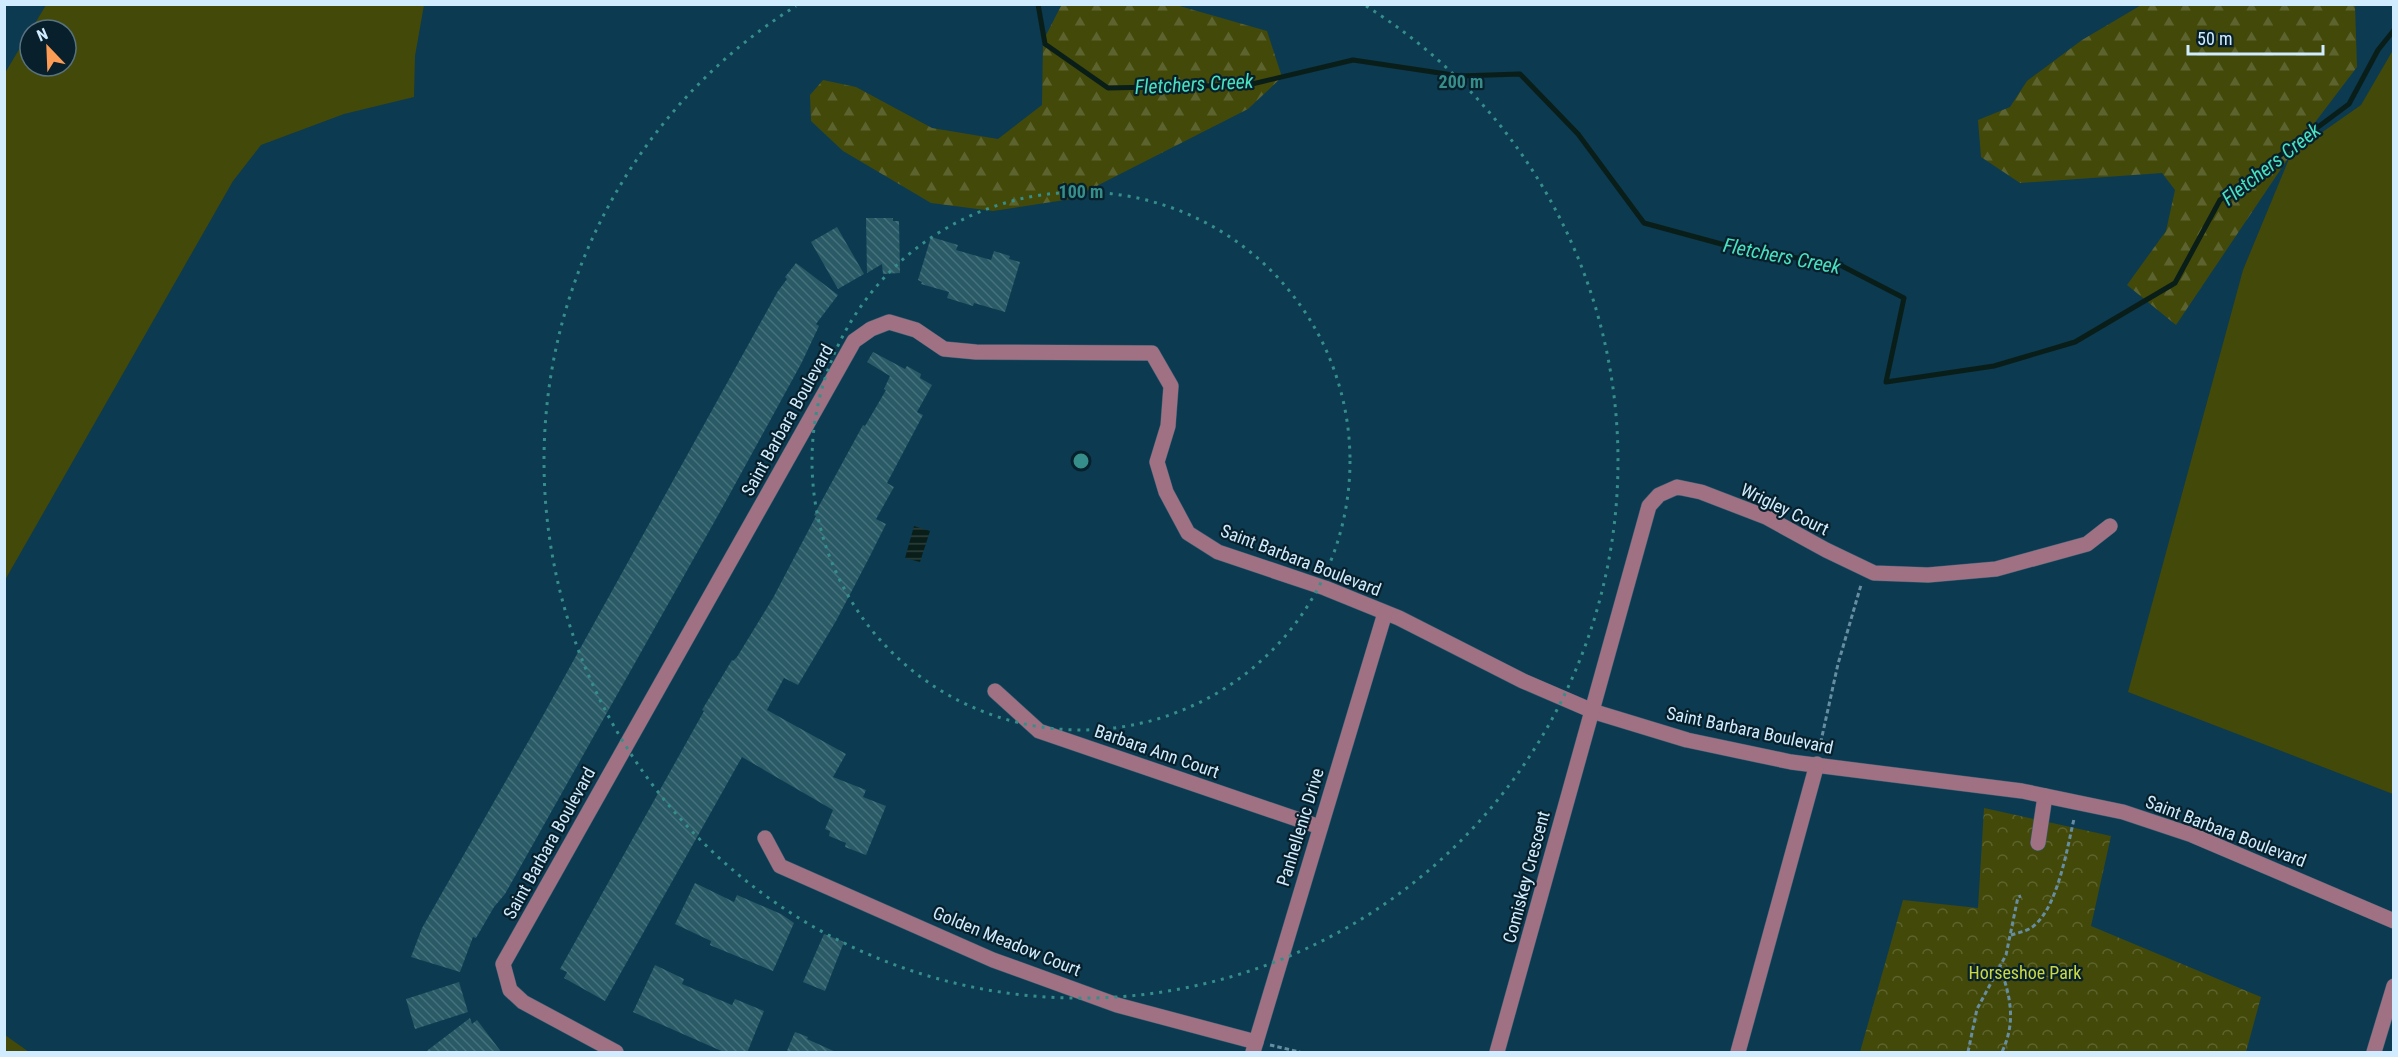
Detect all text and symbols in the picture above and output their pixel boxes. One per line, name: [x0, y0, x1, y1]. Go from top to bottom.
north arrow: [18, 18, 78, 78]
scale bar: [2188, 18, 2323, 56]
text: N: [34, 24, 51, 45]
text: 50 m: [2197, 28, 2232, 49]
water label: Fletchers Creek: [1134, 69, 1255, 99]
text: 200 m: [1439, 71, 1483, 92]
water label: Fletchers Creek: [2217, 117, 2326, 210]
text: 100 m: [1059, 181, 1103, 202]
water label: Fletchers Creek: [1721, 233, 1844, 279]
street label: Saint Barbara Boulevard: [737, 341, 837, 499]
centre of rings: [1071, 451, 1091, 471]
street label: Wrigley Court: [1738, 479, 1832, 539]
street label: Saint Barbara Boulevard: [1218, 520, 1384, 600]
street label: Saint Barbara Boulevard: [1665, 702, 1835, 758]
street label: Barbara Ann Court: [1092, 720, 1222, 782]
street label: Saint Barbara Boulevard: [499, 764, 599, 922]
street label: Panhellenic Drive: [1272, 765, 1328, 889]
street label: Saint Barbara Boulevard: [2143, 791, 2309, 871]
street label: Comiskey Crescent: [1498, 809, 1554, 945]
street label: Golden Meadow Court: [930, 902, 1084, 980]
park label: Horseshoe Park: [1969, 962, 2081, 983]

